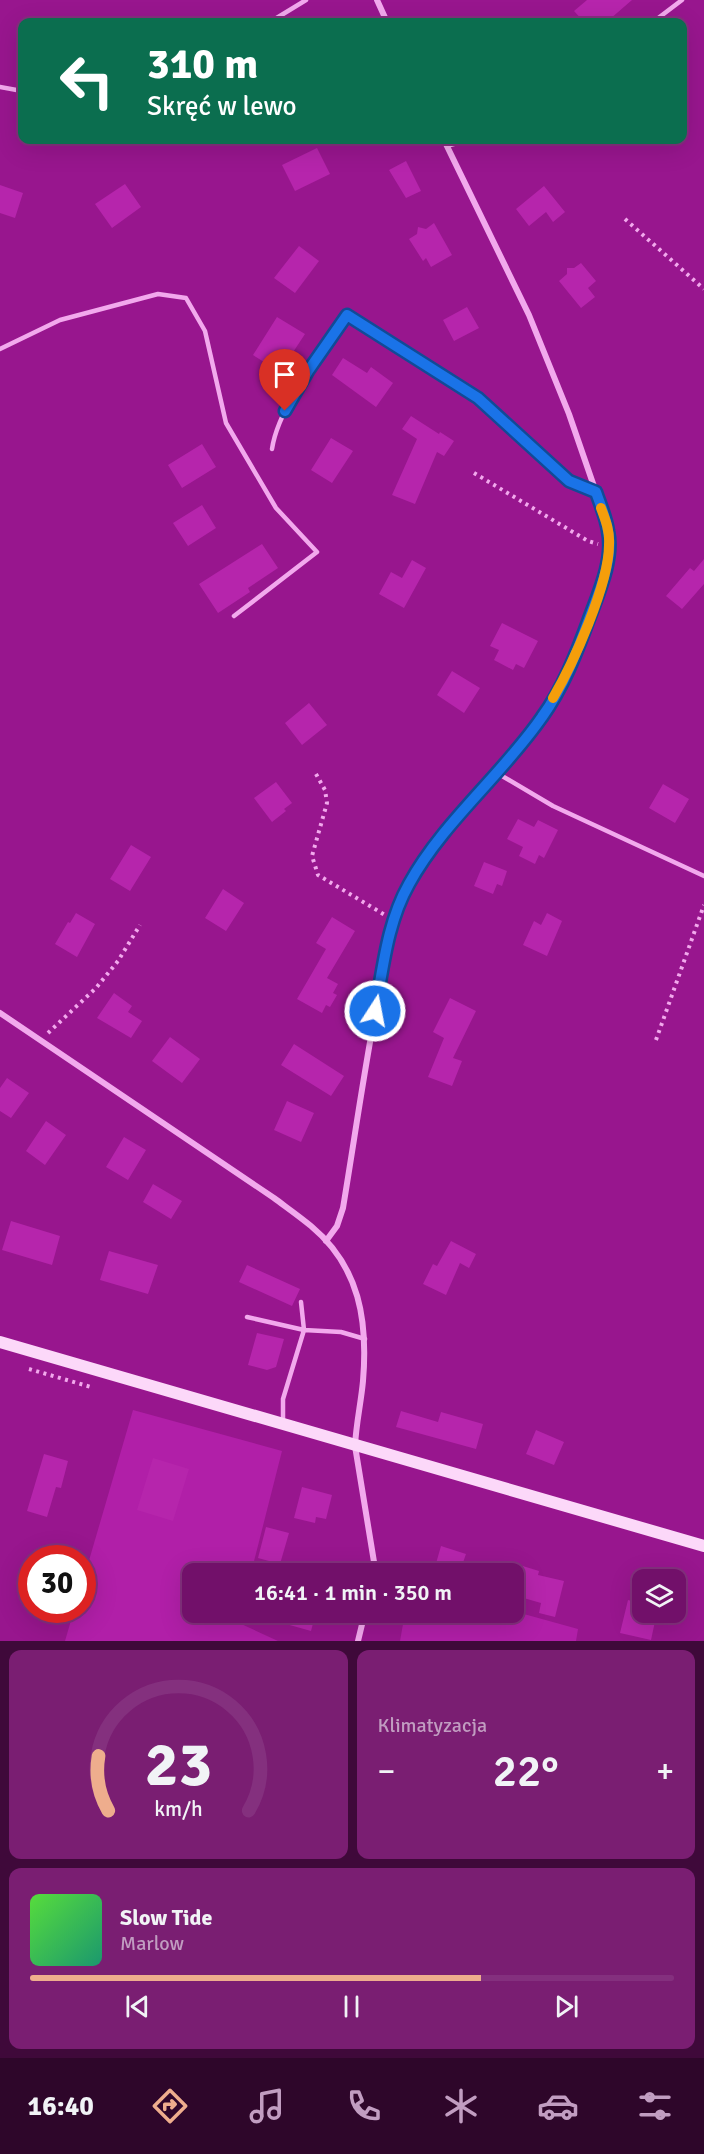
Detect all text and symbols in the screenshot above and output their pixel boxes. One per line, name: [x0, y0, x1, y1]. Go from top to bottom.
text: 310 m: [147, 39, 258, 90]
icon: left: [48, 42, 126, 120]
text: Skręć w lewo: [147, 90, 297, 123]
pin: [259, 349, 310, 411]
icon: arrive: [268, 358, 301, 391]
position arrow: [343, 979, 407, 1043]
speed limit sign: 30: [18, 1545, 96, 1623]
map controls: [632, 1569, 686, 1623]
button: layers: [632, 1569, 686, 1623]
text: 16:41 · 1 min · 350 m: [254, 1579, 452, 1606]
text: Klimatyzacja: [378, 1713, 487, 1738]
text: 23: [145, 1726, 212, 1803]
text: 22°: [493, 1744, 559, 1799]
text: −: [378, 1751, 395, 1792]
text: +: [656, 1751, 674, 1792]
text: km/h: [154, 1797, 203, 1823]
text: Slow Tide: [120, 1904, 212, 1931]
text: Marlow: [120, 1931, 184, 1956]
icon: previous: [121, 1990, 154, 2023]
icon: pause: [335, 1990, 368, 2023]
icon: next: [550, 1990, 583, 2023]
icon: directions: [149, 2085, 191, 2127]
icon: music: [246, 2085, 288, 2127]
icon: phone: [343, 2085, 385, 2127]
icon: climate: [440, 2085, 482, 2127]
icon: car: [537, 2085, 579, 2127]
icon: filters: [634, 2085, 676, 2127]
text: 16:40: [28, 2090, 94, 2123]

